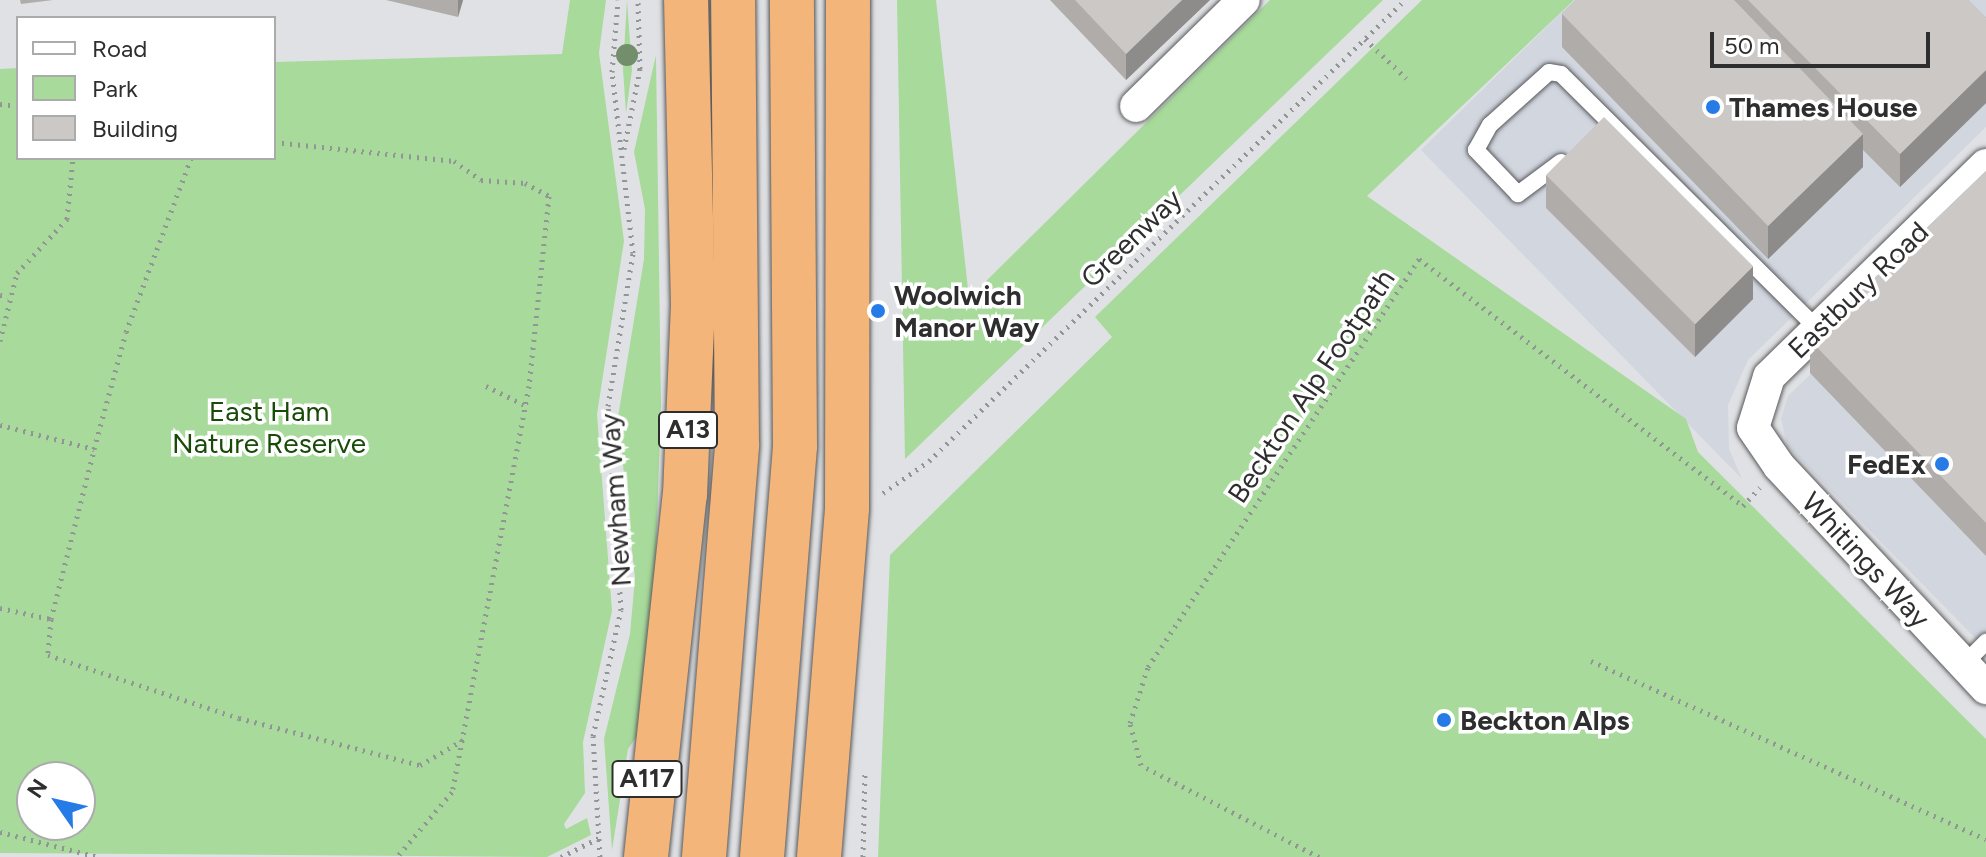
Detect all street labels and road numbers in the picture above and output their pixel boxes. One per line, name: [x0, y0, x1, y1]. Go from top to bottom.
street label: Greenway: [1074, 182, 1188, 294]
street label: Eastbury Road: [1781, 215, 1935, 365]
street label: Beckton Alp Footpath: [1220, 263, 1402, 509]
road number: A13: [658, 408, 718, 452]
street label: Newham Way: [592, 412, 638, 588]
street label: Whitings Way: [1795, 485, 1937, 635]
road number: A117: [611, 757, 683, 801]

